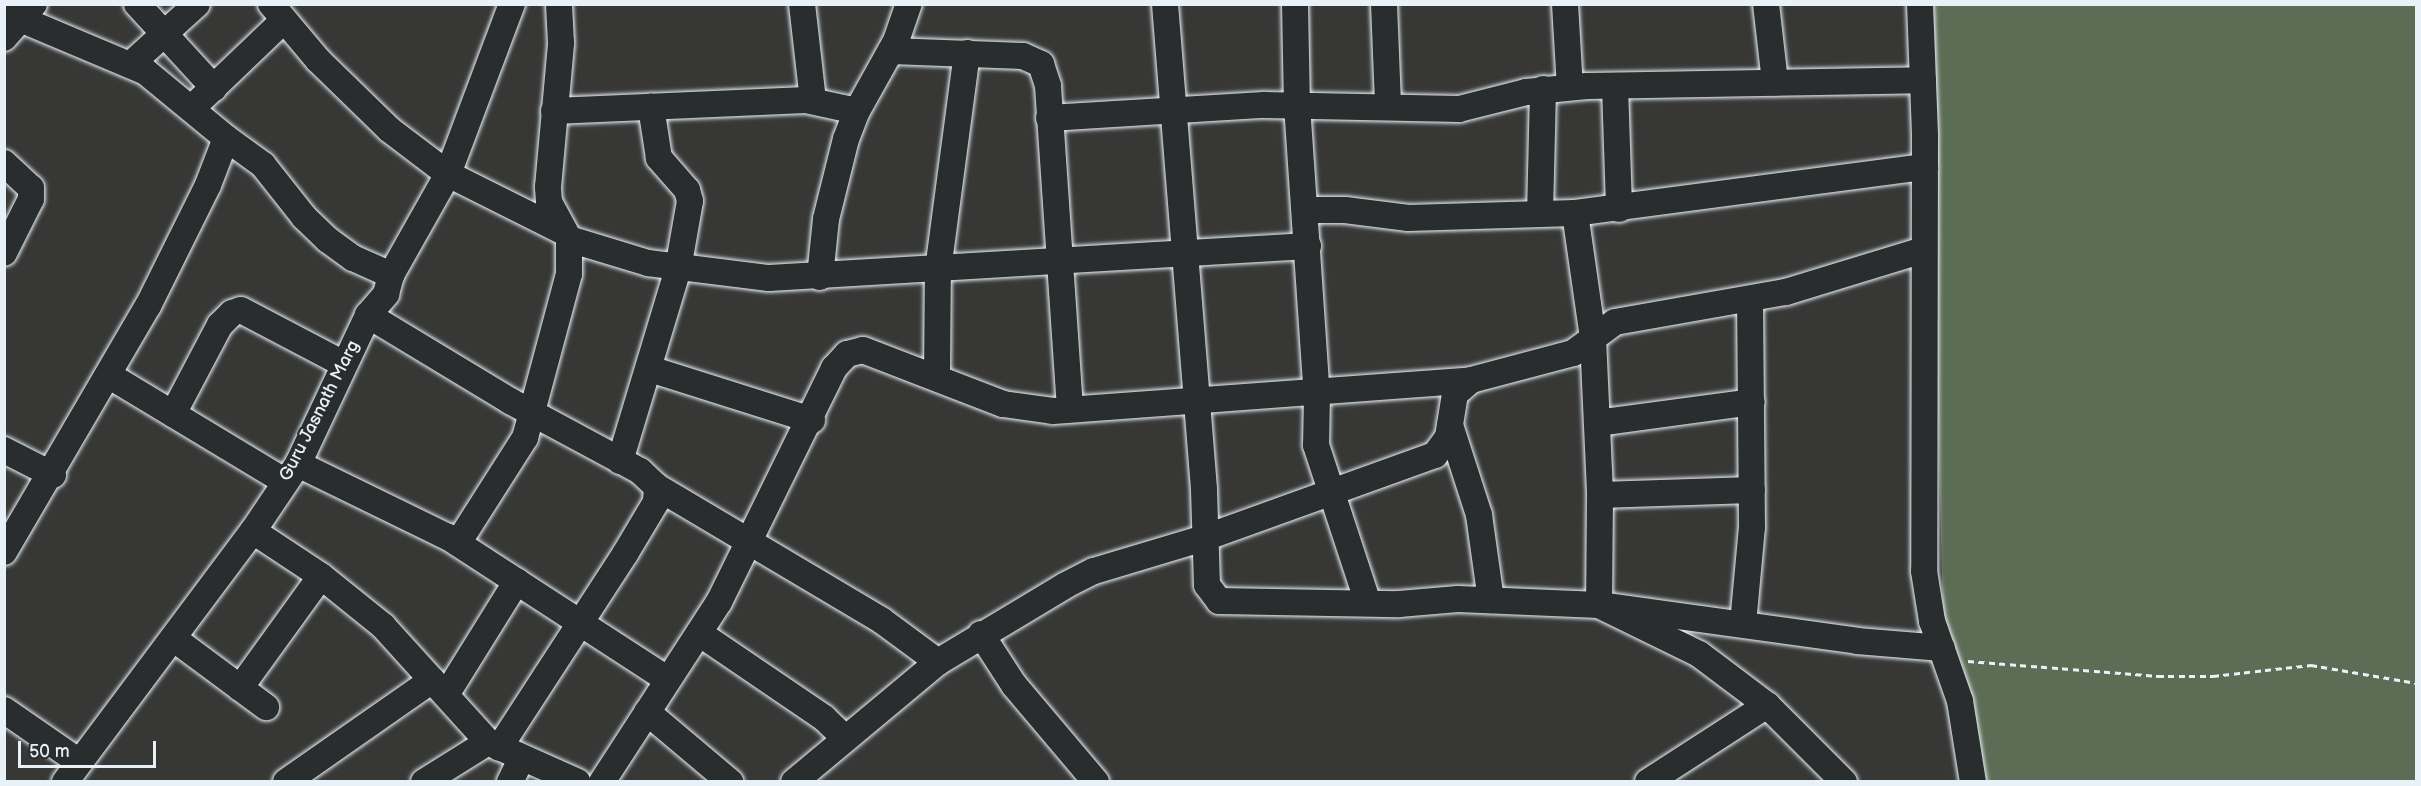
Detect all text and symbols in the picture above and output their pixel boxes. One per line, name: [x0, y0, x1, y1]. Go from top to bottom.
street label: Guru Jasnath Marg: [275, 337, 365, 485]
scale bar: [21, 729, 159, 767]
text: 50 m: [29, 741, 70, 762]

